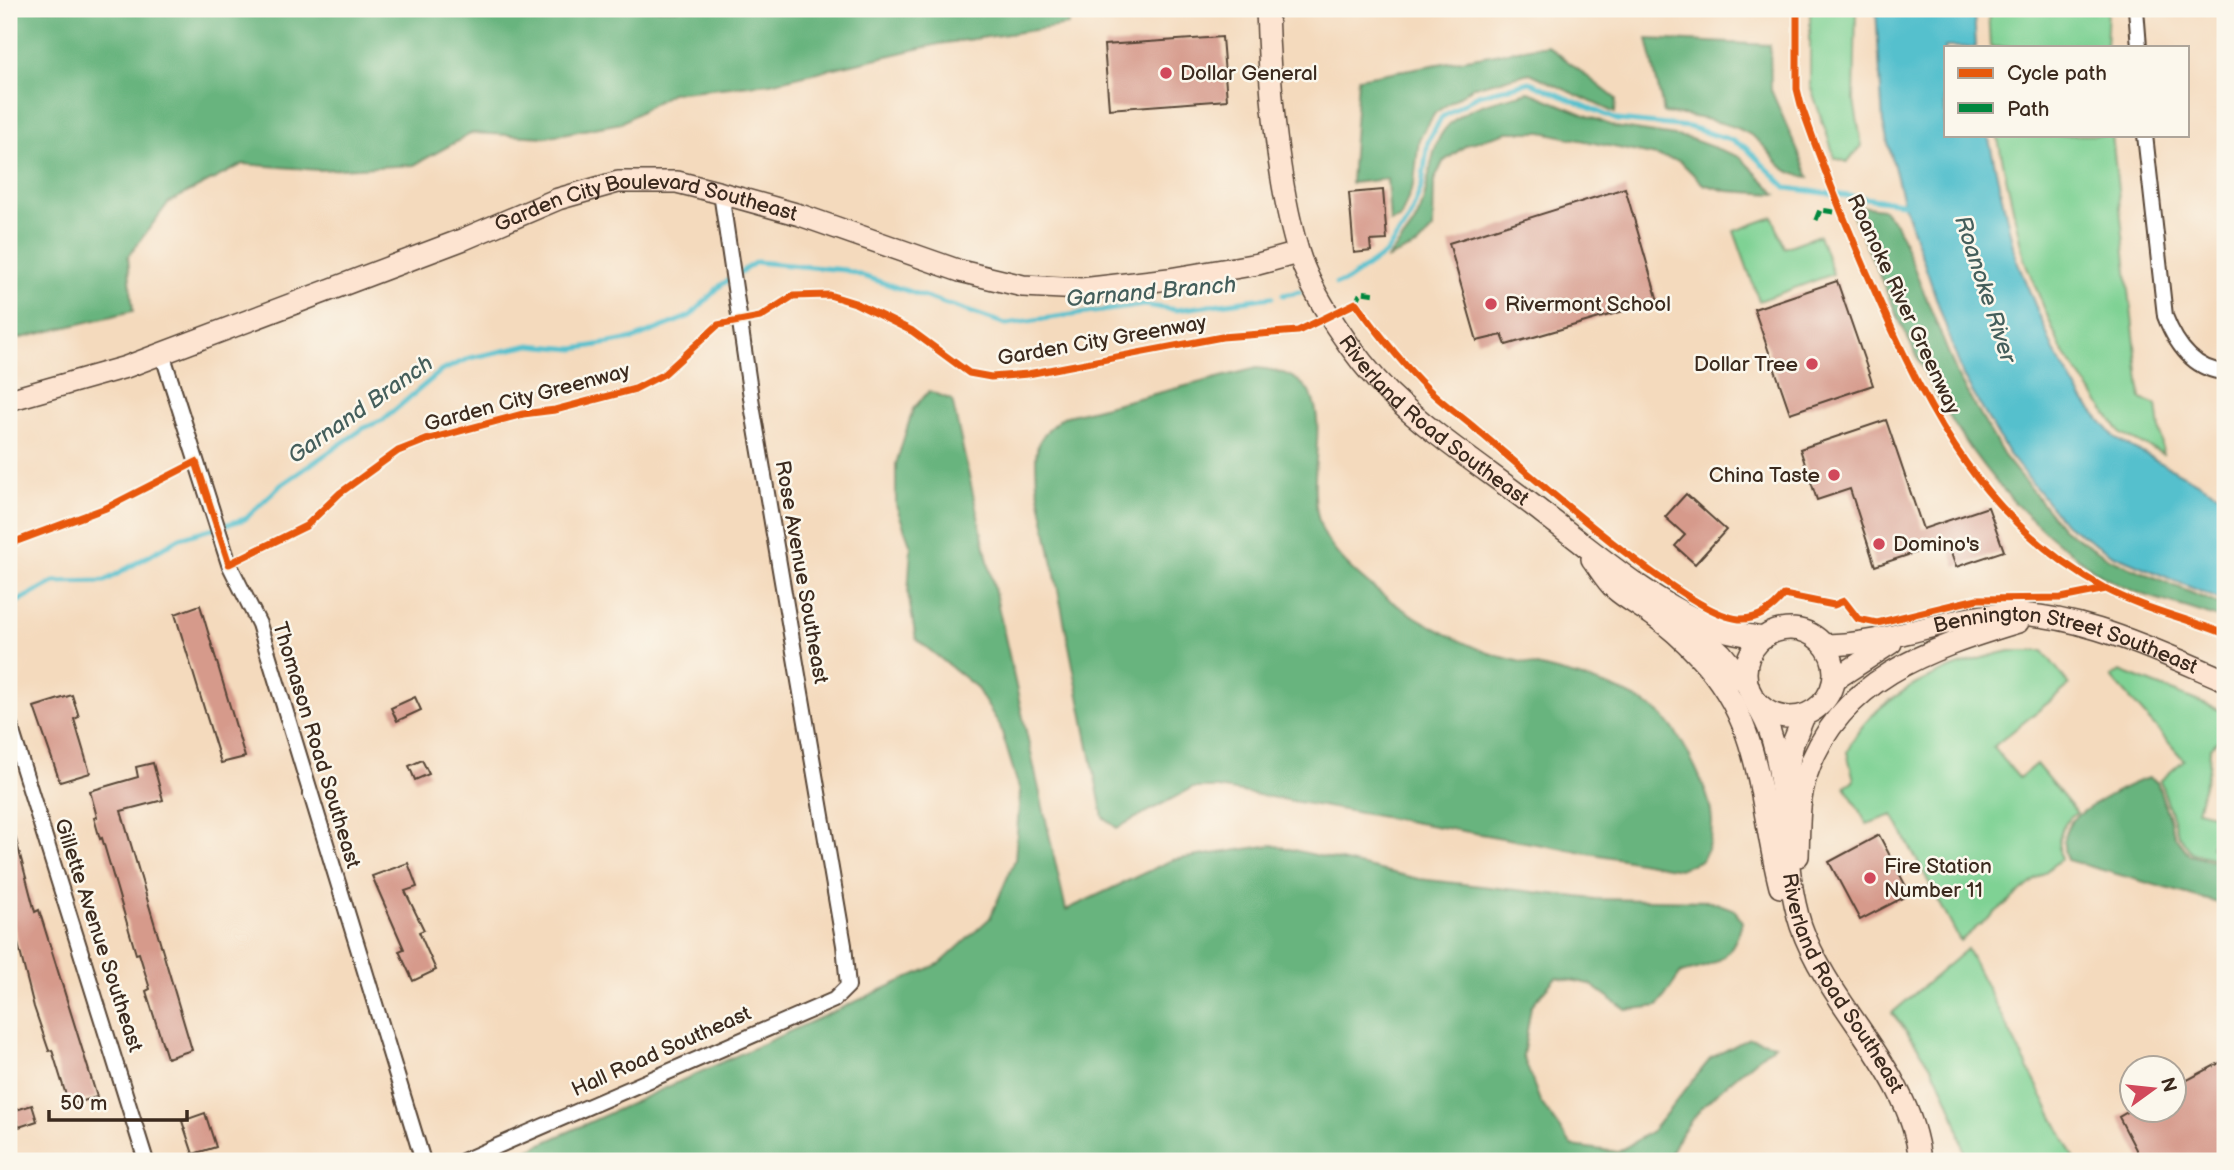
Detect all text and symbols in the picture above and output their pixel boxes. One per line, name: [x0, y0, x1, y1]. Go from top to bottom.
legend: [1944, 46, 2188, 136]
place label: Dollar General: [1180, 61, 1318, 86]
text: Cycle path: [2007, 61, 2107, 86]
marker: Dollar General: [1158, 65, 1174, 81]
text: Path: [2007, 97, 2049, 122]
text: Garden City Boulevard Southeast: [491, 170, 801, 238]
street label: Roanoke River Greenway: [1841, 190, 1966, 419]
street label: Garden City Boulevard Southeast: [488, 206, 804, 242]
water label: Roanoke River: [1948, 212, 2022, 368]
water label: Garnand Branch: [1065, 271, 1238, 313]
place label: Rivermont School: [1505, 292, 1671, 317]
marker: Rivermont School: [1483, 296, 1499, 312]
street label: Garden City Greenway: [996, 310, 1209, 371]
street label: Riverland Road Southeast: [1333, 331, 1534, 511]
water label: Garnand Branch: [283, 349, 439, 470]
place label: Dollar Tree: [1694, 352, 1798, 377]
marker: Dollar Tree: [1804, 356, 1820, 372]
street label: Garden City Greenway: [422, 358, 633, 437]
street label: Rose Avenue Southeast: [770, 458, 834, 686]
place label: China Taste: [1709, 463, 1820, 488]
marker: China Taste: [1826, 467, 1842, 483]
place label: Domino's: [1893, 532, 1979, 557]
marker: Domino's: [1871, 536, 1887, 552]
street label: Bennington Street Southeast: [1931, 602, 2202, 680]
street label: Thomason Road Southeast: [267, 619, 366, 872]
street label: Gillette Avenue Southeast: [49, 815, 148, 1055]
place label: Fire Station Number 11: [1884, 854, 1992, 903]
marker: Fire Station Number 11: [1862, 870, 1878, 886]
street label: Riverland Road Southeast: [1777, 871, 1909, 1098]
street label: Hall Road Southeast: [568, 1000, 755, 1102]
north arrow: [2118, 1054, 2188, 1124]
text: N: [2155, 1075, 2181, 1095]
scale bar: [49, 1079, 187, 1123]
text: 50 m: [60, 1091, 107, 1116]

